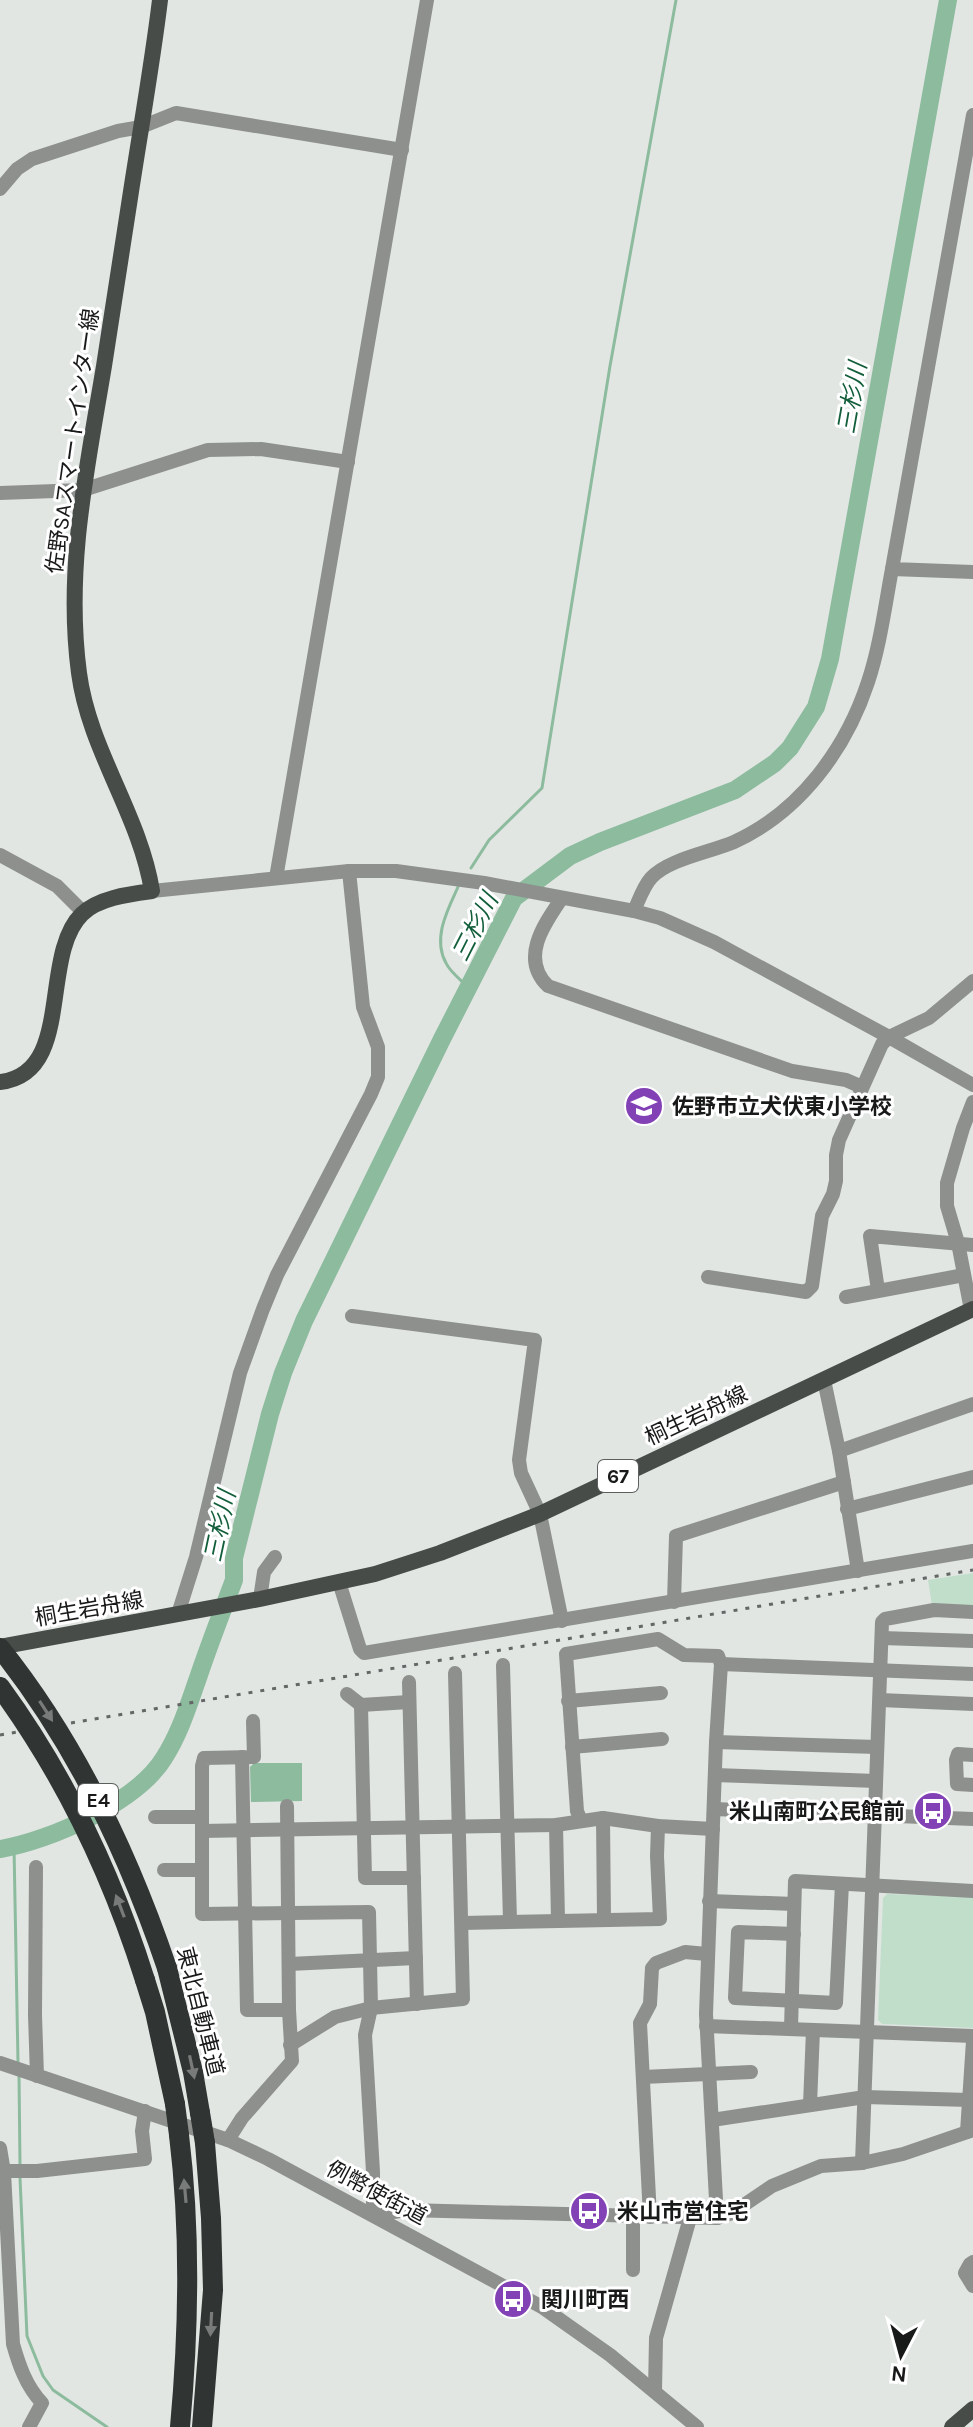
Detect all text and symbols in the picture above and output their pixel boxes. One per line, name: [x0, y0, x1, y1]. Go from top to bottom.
street label: 佐野SAスマートインター線: [42, 307, 104, 575]
water label: 三杉川: [832, 357, 873, 436]
water label: 三杉川: [446, 886, 505, 965]
school or university icon: 佐野市立犬伏東小学校: [623, 1085, 665, 1127]
place label: 佐野市立犬伏東小学校: [672, 1094, 892, 1120]
street label: 桐生岩舟線: [641, 1381, 752, 1451]
road number: 67: [598, 1460, 638, 1492]
water label: 三杉川: [199, 1485, 242, 1564]
street label: 桐生岩舟線: [33, 1587, 146, 1631]
one-way arrow: [38, 1701, 53, 1722]
road number: E4: [78, 1784, 118, 1816]
bus stop icon: 米山南町公民館前: [912, 1790, 954, 1832]
place label: 米山南町公民館前: [729, 1799, 905, 1825]
one-way arrow: [113, 1894, 126, 1918]
street label: 東北自動車道: [171, 1944, 229, 2078]
one-way arrow: [186, 2055, 199, 2080]
street label: 例幣使街道: [322, 2156, 431, 2230]
one-way arrow: [179, 2178, 192, 2203]
bus stop icon: 米山市営住宅: [568, 2190, 610, 2232]
place label: 米山市営住宅: [617, 2199, 749, 2225]
bus stop icon: 関川町西: [492, 2278, 534, 2320]
place label: 関川町西: [541, 2287, 629, 2313]
one-way arrow: [204, 2312, 217, 2337]
north arrow: [861, 2315, 941, 2395]
text: N: [890, 2360, 908, 2388]

